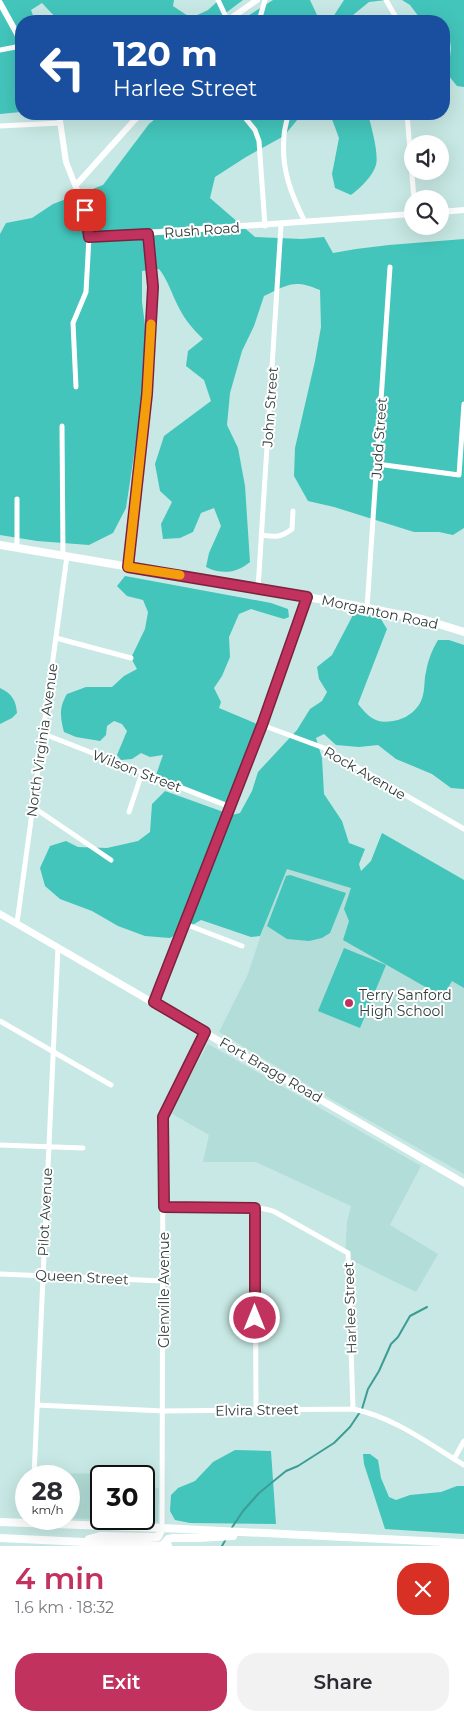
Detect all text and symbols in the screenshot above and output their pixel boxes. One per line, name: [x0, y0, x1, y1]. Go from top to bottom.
text: 120 m: [113, 32, 218, 75]
icon: left: [30, 35, 95, 100]
text: Harlee Street: [113, 75, 257, 102]
map controls: [404, 135, 449, 235]
button: sound: [404, 135, 449, 180]
pin: [64, 189, 106, 231]
button: search: [404, 190, 449, 235]
icon: arrive: [71, 196, 99, 224]
street label: Rush Road: [163, 218, 241, 242]
street label: John Street: [258, 366, 282, 449]
street label: Judd Street: [367, 396, 391, 480]
street label: Morganton Road: [320, 591, 440, 633]
street label: North Virginia Avenue: [22, 662, 62, 818]
street label: Rock Avenue: [321, 742, 409, 804]
street label: Wilson Street: [90, 746, 184, 796]
place label: Terry Sanford High School: [359, 986, 452, 1020]
marker: Terry Sanford High School: [343, 997, 355, 1009]
street label: Fort Bragg Road: [216, 1033, 326, 1107]
street label: Pilot Avenue: [34, 1167, 56, 1257]
street label: Glenville Avenue: [155, 1232, 173, 1348]
street label: Harlee Street: [339, 1261, 361, 1354]
street label: Queen Street: [35, 1266, 129, 1288]
position arrow: [228, 1291, 280, 1343]
street label: Elvira Street: [215, 1400, 299, 1420]
speed limit sign: 30: [90, 1465, 155, 1530]
text: 28: [32, 1476, 63, 1506]
text: km/h: [31, 1502, 64, 1517]
text: 4 min: [15, 1560, 104, 1597]
button: close: [397, 1563, 449, 1615]
text: 1.6 km · 18:32: [15, 1598, 114, 1617]
button: Exit: [15, 1653, 227, 1711]
button: Share: [237, 1653, 449, 1711]

